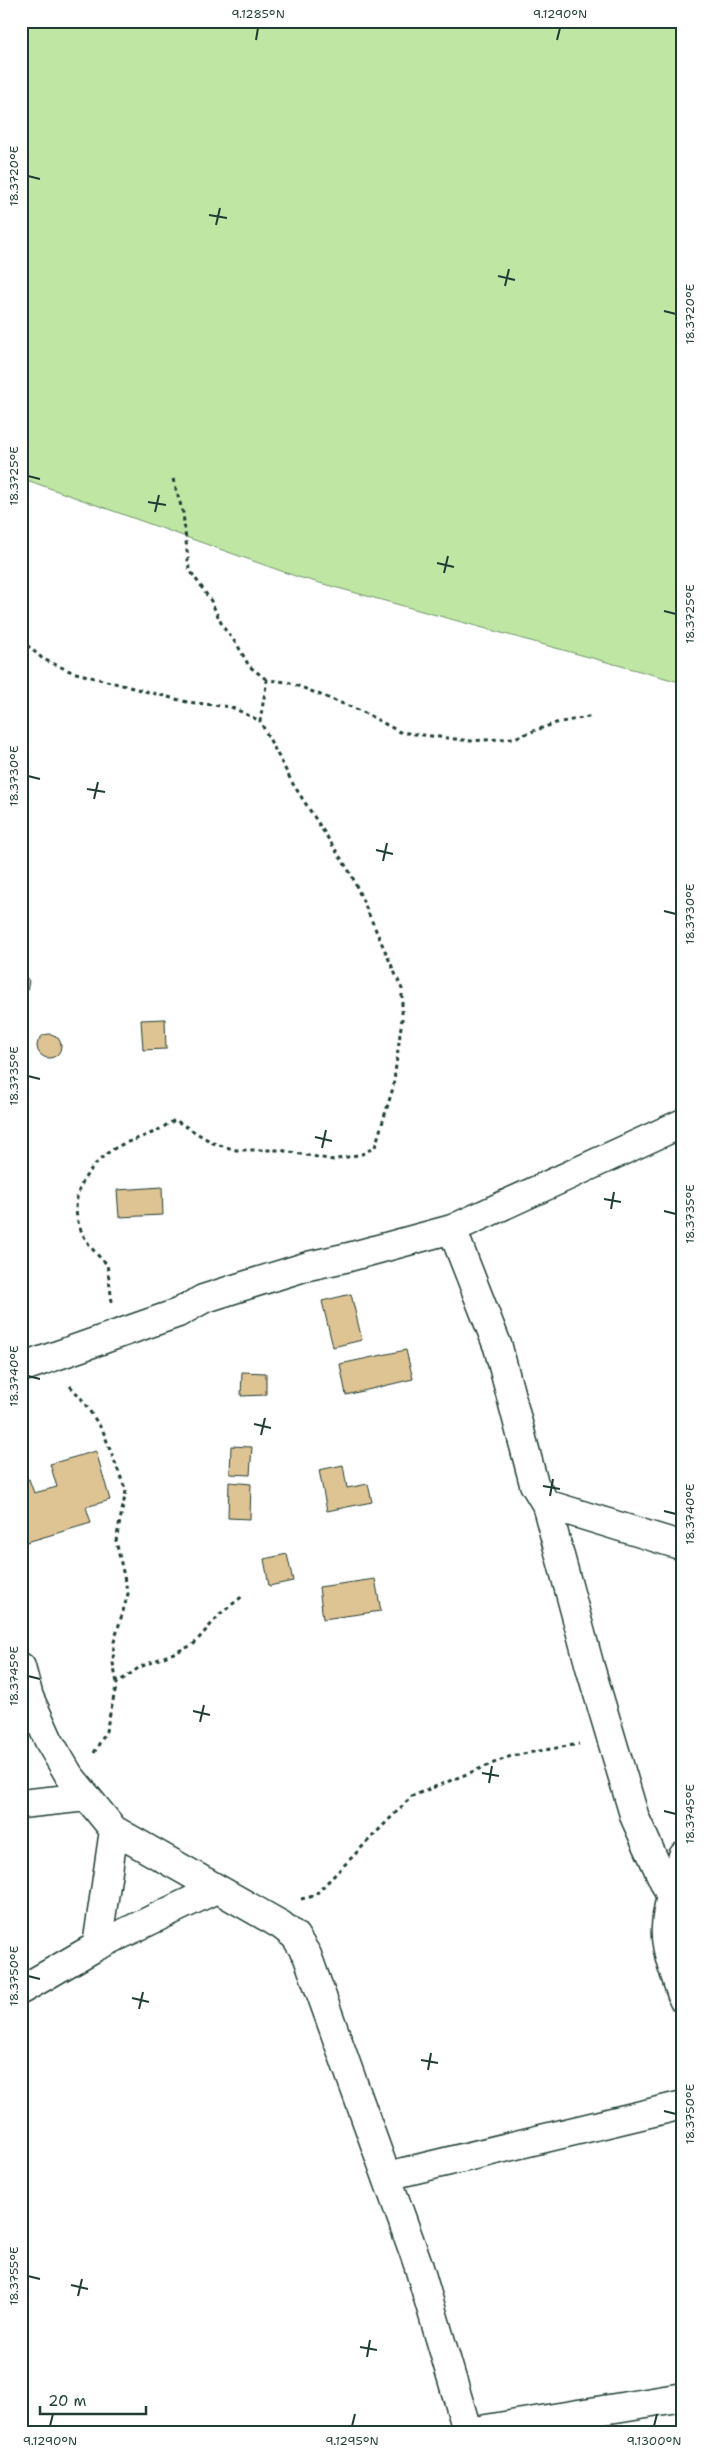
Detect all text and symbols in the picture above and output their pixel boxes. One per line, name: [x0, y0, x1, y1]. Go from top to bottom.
text: 9.1285°N: [231, 6, 285, 22]
text: 9.1290°N: [533, 6, 587, 22]
text: 18.3720°E: [6, 146, 22, 206]
text: 18.3720°E: [682, 284, 698, 344]
text: 18.3725°E: [6, 446, 22, 506]
text: 18.3725°E: [682, 584, 698, 644]
text: 18.3730°E: [6, 746, 22, 806]
text: 18.3730°E: [682, 884, 698, 944]
text: 18.3735°E: [6, 1046, 22, 1106]
text: 18.3735°E: [682, 1184, 698, 1244]
text: 18.3740°E: [6, 1345, 22, 1407]
text: 18.3740°E: [682, 1483, 698, 1545]
text: 18.3745°E: [6, 1646, 22, 1706]
text: 18.3745°E: [682, 1784, 698, 1844]
text: 18.3750°E: [6, 1946, 22, 2006]
text: 18.3750°E: [682, 2084, 698, 2144]
text: 18.3755°E: [6, 2247, 22, 2306]
scale bar: [40, 2384, 146, 2416]
text: 20 m: [48, 2391, 87, 2411]
text: 9.1290°N: [23, 2433, 77, 2449]
text: 9.1295°N: [325, 2433, 379, 2449]
text: 9.1300°N: [626, 2433, 682, 2449]

